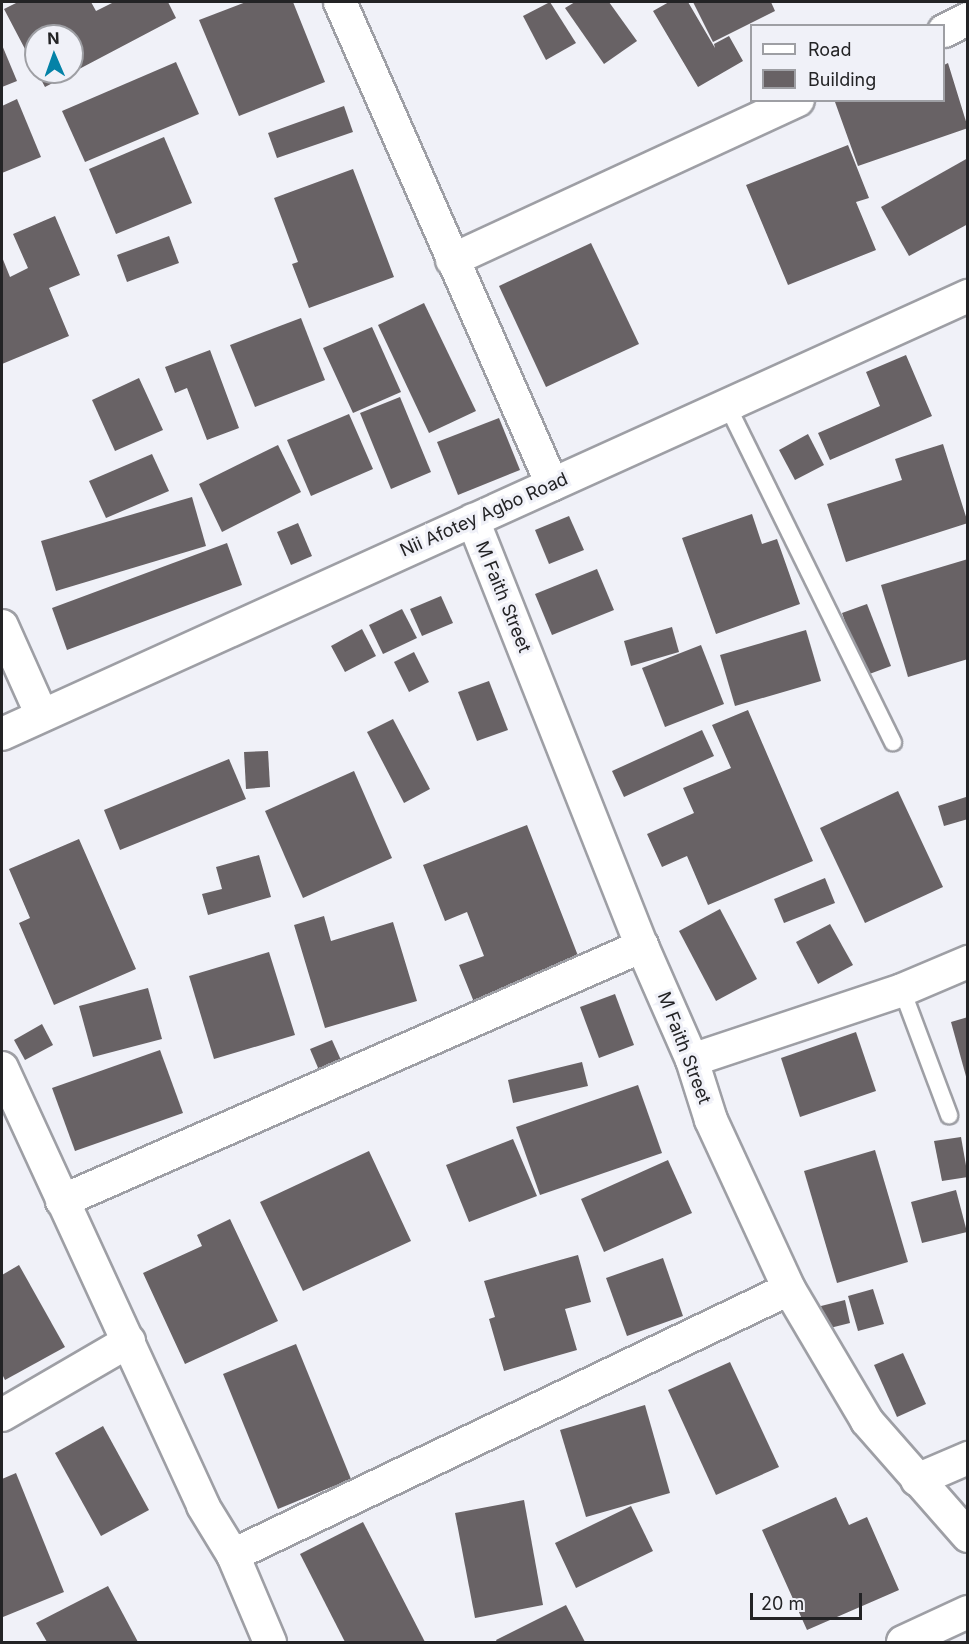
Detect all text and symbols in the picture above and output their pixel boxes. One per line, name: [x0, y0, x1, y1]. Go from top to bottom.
north arrow: [24, 24, 84, 84]
legend: [750, 24, 945, 102]
text: N: [47, 28, 60, 48]
text: Road: [808, 39, 851, 60]
text: Building: [808, 69, 876, 90]
street label: Nii Afotey Agbo Road: [397, 468, 571, 562]
street label: M Faith Street: [471, 538, 535, 656]
street label: M Faith Street: [653, 989, 715, 1107]
scale bar: [753, 1581, 866, 1619]
text: 20 m: [761, 1593, 804, 1614]

